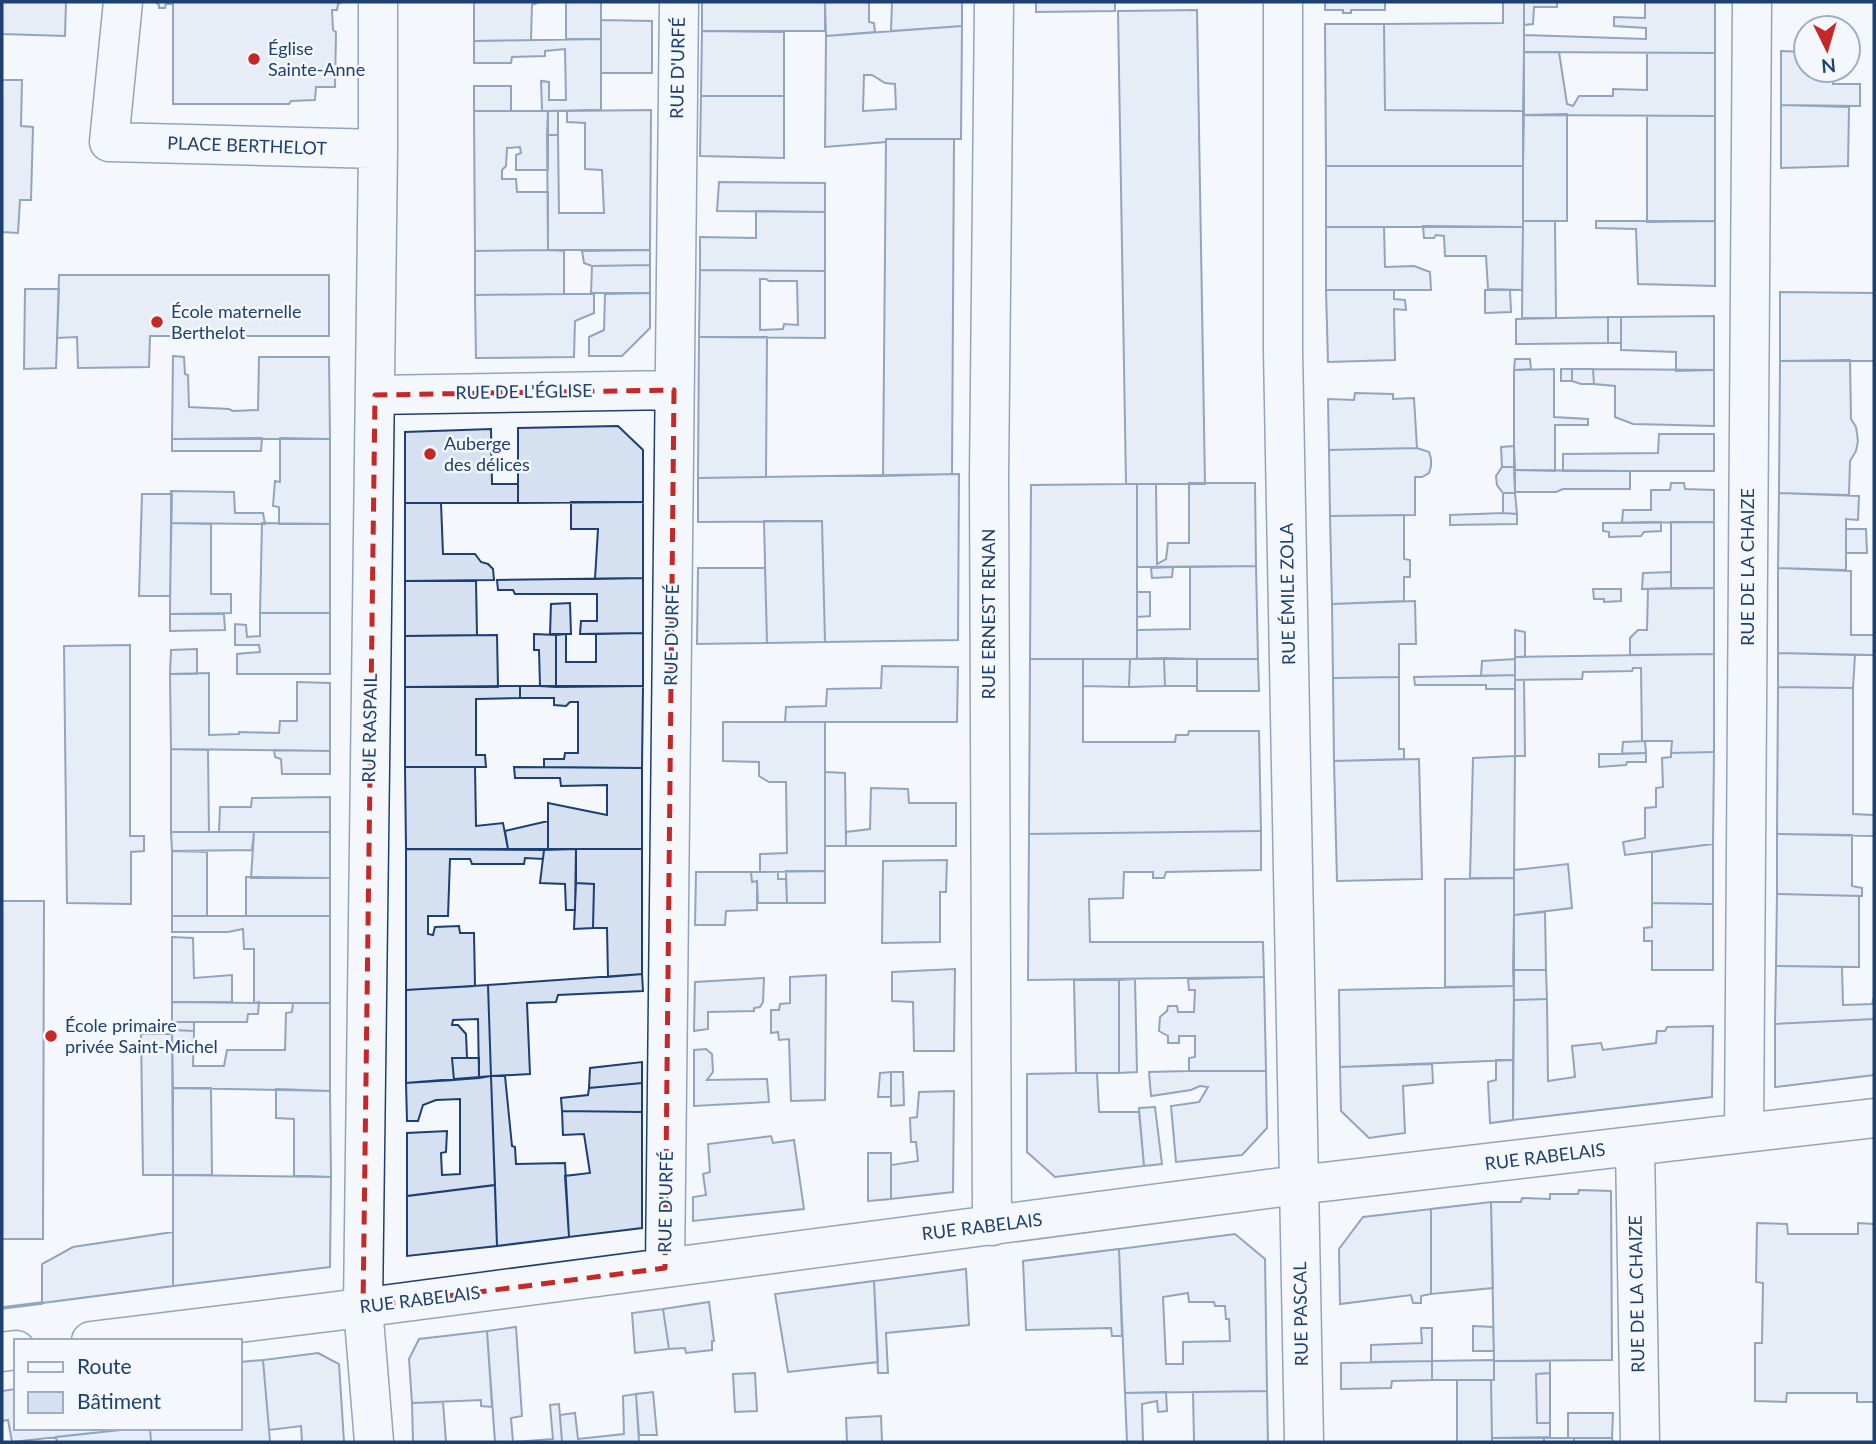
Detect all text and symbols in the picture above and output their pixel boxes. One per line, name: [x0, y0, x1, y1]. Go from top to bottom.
north arrow: [1792, 14, 1862, 84]
street label: RUE D'URFÉ: [665, 17, 689, 119]
place label: Église Sainte-Anne: [268, 37, 365, 80]
marker: Église Sainte-Anne: [246, 51, 262, 67]
text: N: [1820, 54, 1837, 79]
street label: PLACE BERTHELOT: [167, 131, 328, 159]
place label: École maternelle Berthelot: [171, 300, 302, 343]
marker: École maternelle Berthelot: [149, 314, 165, 330]
street label: RUE DE L'ÉGLISE: [455, 379, 593, 403]
place label: Auberge des délices: [444, 432, 530, 475]
marker: Auberge des délices: [422, 446, 438, 462]
street label: RUE DE LA CHAIZE: [1736, 488, 1758, 646]
street label: RUE ÉMILE ZOLA: [1275, 522, 1299, 665]
street label: RUE ERNEST RENAN: [977, 528, 999, 700]
street label: RUE D'URFÉ: [659, 584, 683, 686]
street label: RUE RASPAIL: [357, 673, 381, 783]
place label: École primaire privée Saint-Michel: [65, 1014, 218, 1057]
marker: École primaire privée Saint-Michel: [43, 1028, 59, 1044]
street label: RUE RABELAIS: [1483, 1138, 1606, 1174]
street label: RUE D'URFÉ: [653, 1151, 677, 1253]
street label: RUE RABELAIS: [920, 1208, 1043, 1244]
street label: RUE DE LA CHAIZE: [1624, 1215, 1648, 1373]
street label: RUE PASCAL: [1288, 1261, 1312, 1367]
street label: RUE RABELAIS: [358, 1281, 481, 1317]
legend: [14, 1339, 242, 1430]
text: Route: [77, 1353, 132, 1378]
text: Bâtiment: [77, 1388, 162, 1413]

